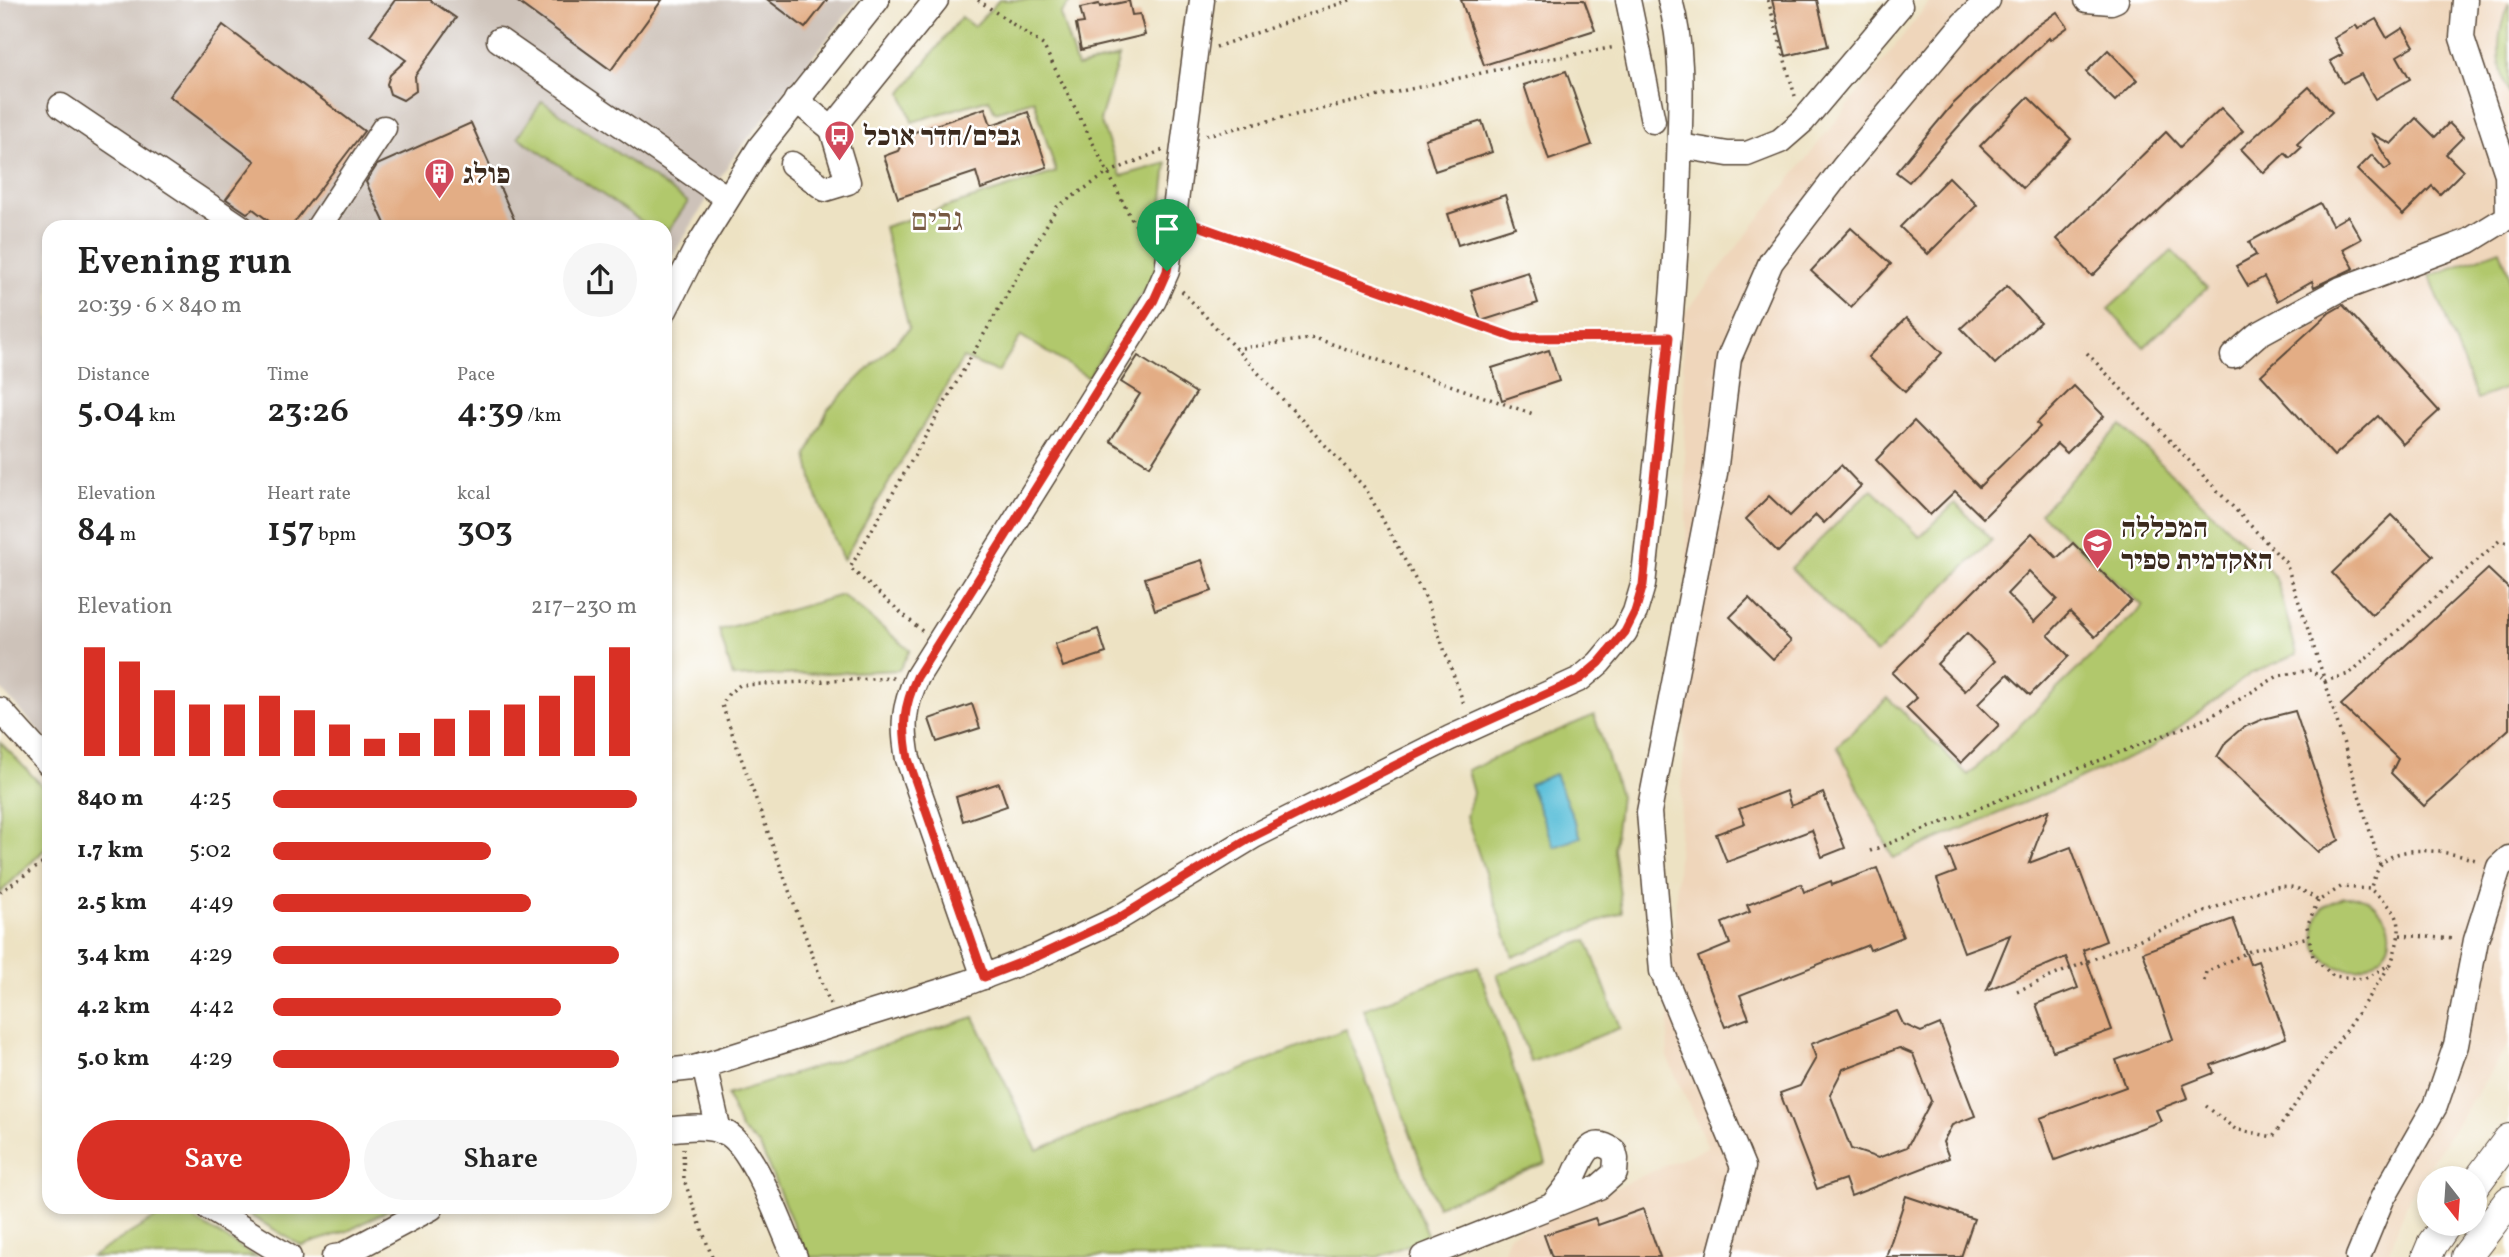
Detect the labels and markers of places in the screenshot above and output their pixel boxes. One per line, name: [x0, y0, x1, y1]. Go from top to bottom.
bus stop icon: גבים/חדר אוכל: [823, 118, 857, 162]
place label: גבים/חדר אוכל: [863, 118, 1021, 157]
building icon: פולג: [423, 156, 457, 200]
place label: פולג: [463, 156, 510, 195]
pin: [1137, 199, 1197, 271]
place label: המכללה האקדמית ספיר: [2121, 510, 2273, 581]
school or university icon: המכללה האקדמית ספיר: [2081, 526, 2115, 570]

